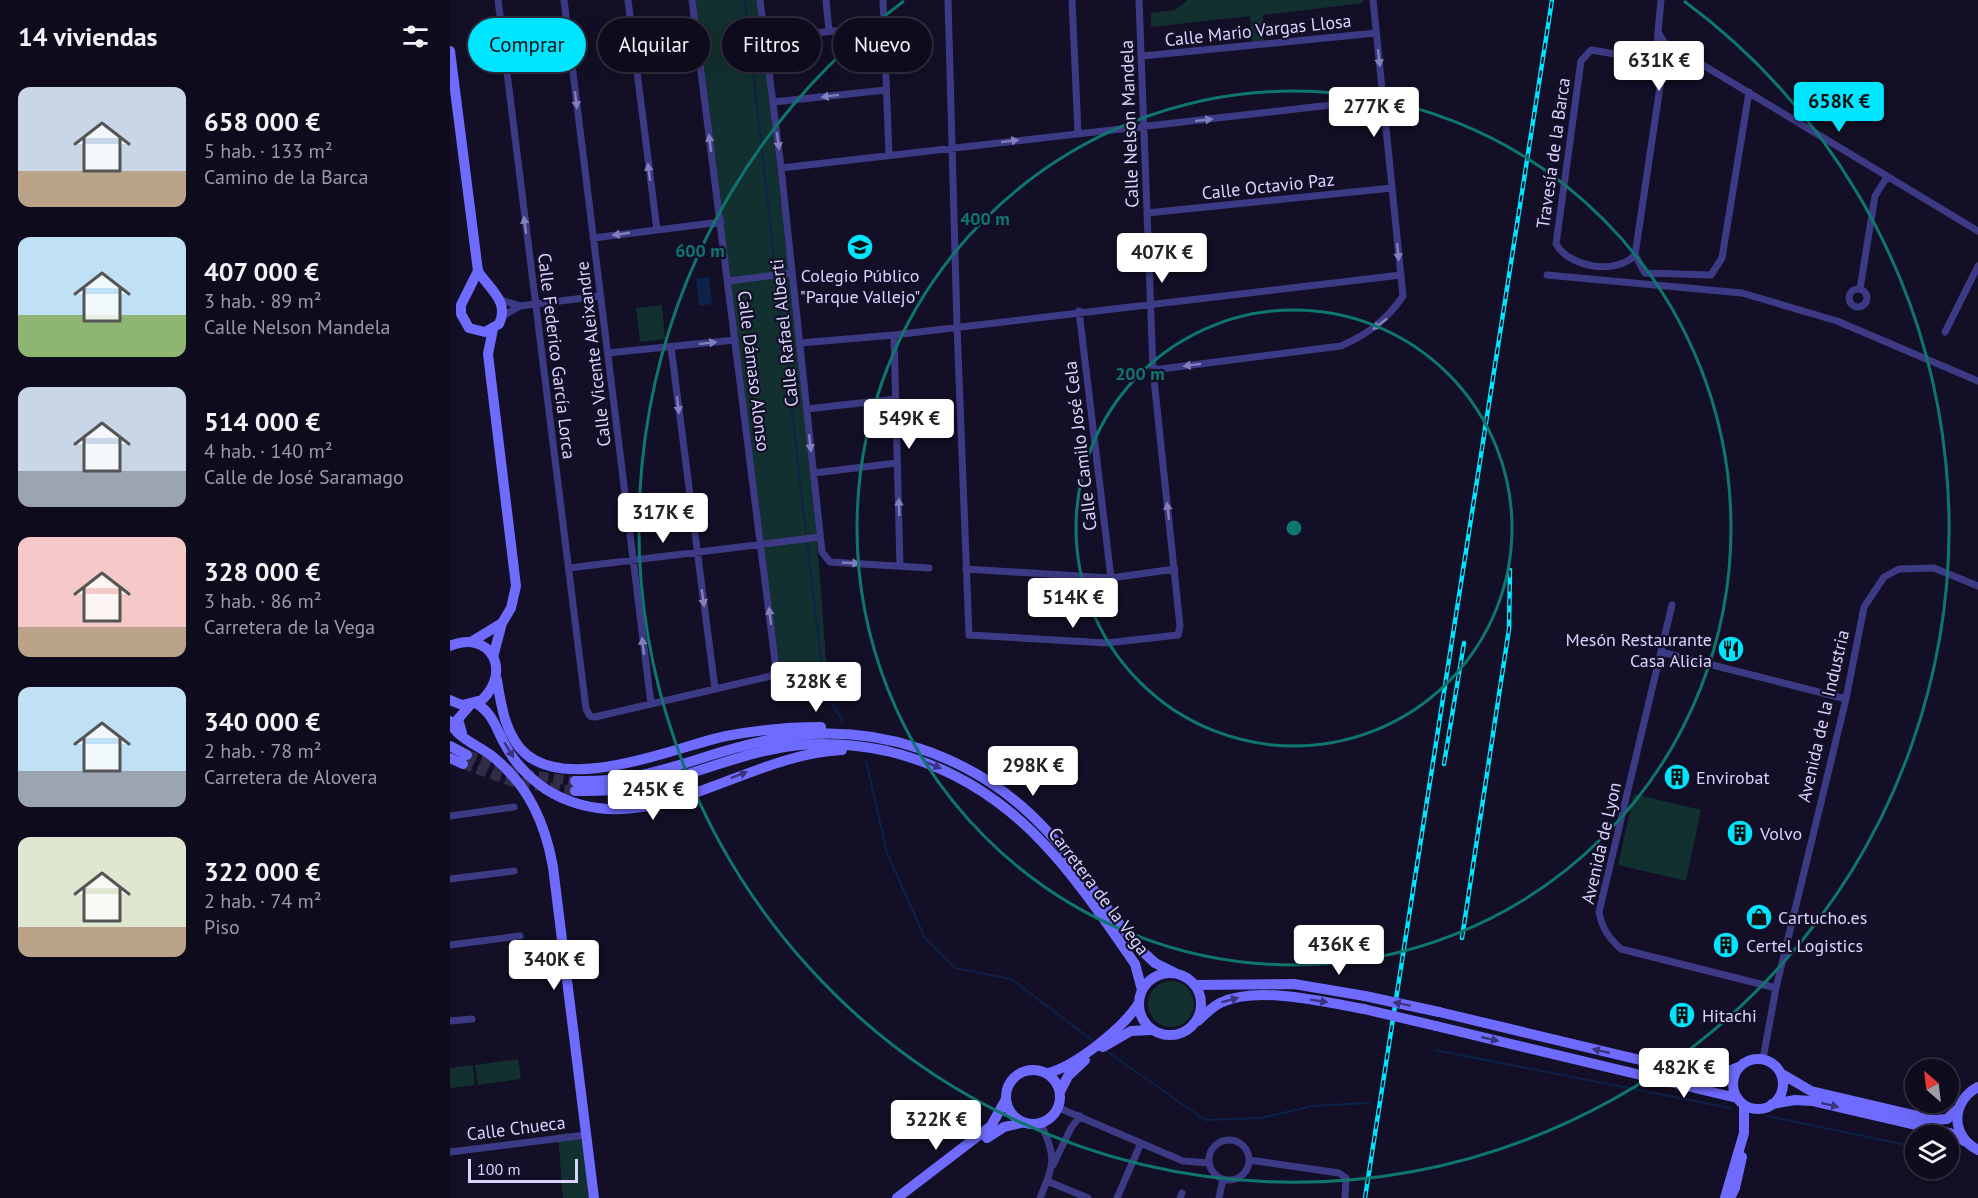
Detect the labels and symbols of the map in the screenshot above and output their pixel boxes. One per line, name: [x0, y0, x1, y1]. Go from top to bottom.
street label: Calle Mario Vargas Llosa: [1164, 9, 1352, 51]
street label: Calle Nelson Mandela: [1115, 40, 1143, 208]
pin: 631K €: [1610, 41, 1708, 92]
one-way arrow: [1374, 49, 1384, 68]
street label: Travesía de la Barca: [1531, 76, 1575, 230]
pin: 658K €: [1790, 82, 1888, 133]
pin: 277K €: [1325, 87, 1423, 138]
one-way arrow: [571, 90, 581, 109]
one-way arrow: [820, 91, 839, 101]
one-way arrow: [1194, 115, 1213, 124]
one-way arrow: [773, 132, 783, 151]
one-way arrow: [706, 134, 715, 153]
one-way arrow: [1001, 137, 1020, 146]
one-way arrow: [645, 162, 654, 181]
street label: Calle Octavio Paz: [1201, 168, 1335, 204]
text: 400 m: [960, 207, 1010, 230]
one-way arrow: [520, 216, 530, 235]
one-way arrow: [611, 230, 630, 239]
school or university icon: Colegio Público "Parque Vallejo": [845, 232, 875, 262]
pin: 407K €: [1113, 233, 1211, 284]
text: 600 m: [675, 239, 725, 262]
one-way arrow: [1393, 243, 1403, 262]
street label: Calle Federico García Lorca: [533, 252, 581, 460]
street label: Calle Rafael Alberti: [765, 258, 803, 408]
street label: Calle Vicente Aleixandre: [570, 260, 616, 448]
place label: Colegio Público "Parque Vallejo": [800, 264, 920, 308]
street label: Calle Dámaso Alonso: [733, 289, 775, 453]
one-way arrow: [1372, 317, 1387, 329]
one-way arrow: [698, 338, 717, 347]
street label: Calle Camilo José Cela: [1058, 360, 1102, 532]
one-way arrow: [1183, 360, 1202, 370]
text: 200 m: [1115, 362, 1165, 385]
one-way arrow: [673, 395, 683, 414]
pin: 549K €: [860, 399, 958, 450]
one-way arrow: [806, 434, 815, 453]
pin: 317K €: [614, 493, 712, 544]
one-way arrow: [894, 498, 903, 517]
one-way arrow: [1163, 501, 1173, 520]
centre of rings: [1284, 518, 1304, 538]
one-way arrow: [841, 558, 860, 568]
pin: 514K €: [1024, 578, 1122, 629]
one-way arrow: [698, 589, 707, 608]
one-way arrow: [765, 606, 774, 625]
place label: Mesón Restaurante Casa Alicia: [1565, 628, 1712, 672]
street label: Avenida de la Industria: [1792, 628, 1854, 804]
restaurant icon: Mesón Restaurante Casa Alicia: [1716, 634, 1746, 664]
one-way arrow: [639, 637, 648, 656]
pin: 328K €: [767, 662, 865, 713]
one-way arrow: [503, 742, 514, 758]
pin: 298K €: [984, 746, 1082, 797]
one-way arrow: [924, 761, 942, 770]
building icon: Envirobat: [1662, 762, 1692, 792]
place label: Envirobat: [1696, 766, 1770, 789]
pin: 245K €: [604, 770, 702, 821]
one-way arrow: [730, 770, 748, 779]
street label: Avenida de Lyon: [1576, 780, 1626, 906]
building icon: Volvo: [1725, 818, 1755, 848]
place label: Volvo: [1759, 822, 1802, 845]
street label: Carretera de la Vega: [1043, 823, 1155, 959]
shop icon: Cartucho.es: [1744, 902, 1774, 932]
place label: Cartucho.es: [1778, 906, 1867, 929]
pin: 436K €: [1290, 925, 1388, 976]
building icon: Certel Logistics: [1711, 930, 1741, 960]
place label: Certel Logistics: [1746, 934, 1863, 957]
pin: 340K €: [505, 940, 603, 991]
one-way arrow: [1221, 995, 1239, 1005]
one-way arrow: [1310, 996, 1329, 1005]
one-way arrow: [1392, 999, 1411, 1008]
building icon: Hitachi: [1667, 1000, 1697, 1030]
place label: Hitachi: [1702, 1004, 1757, 1027]
one-way arrow: [1481, 1034, 1499, 1044]
one-way arrow: [1592, 1045, 1610, 1055]
pin: 482K €: [1635, 1048, 1733, 1099]
north arrow: [1905, 1059, 1959, 1113]
pin: 322K €: [887, 1100, 985, 1151]
one-way arrow: [1821, 1101, 1839, 1111]
street label: Calle Chueca: [465, 1111, 567, 1145]
scale bar: [468, 1156, 578, 1184]

